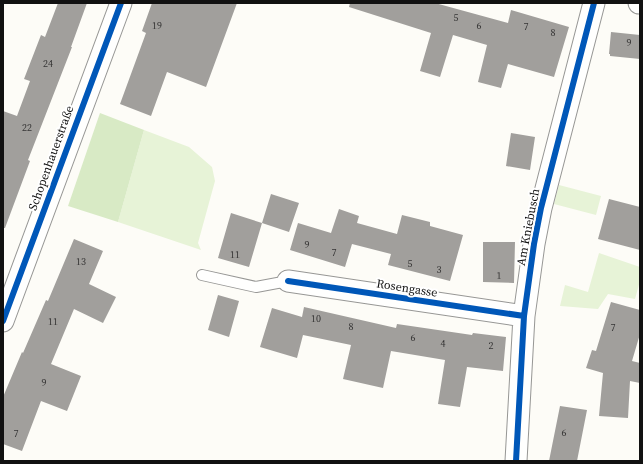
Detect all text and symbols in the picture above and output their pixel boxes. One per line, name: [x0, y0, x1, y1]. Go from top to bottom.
house number: 5: [454, 11, 459, 24]
house number: 19: [152, 19, 162, 32]
house number: 6: [477, 19, 482, 32]
house number: 7: [524, 20, 529, 33]
house number: 8: [551, 26, 556, 39]
house number: 9: [627, 36, 632, 49]
house number: 24: [43, 57, 53, 70]
street label: Schopenhauerstraße: [25, 103, 77, 213]
house number: 22: [22, 121, 32, 134]
street label: Am Kniebusch: [513, 187, 543, 267]
house number: 9: [305, 238, 310, 251]
house number: 7: [332, 246, 337, 259]
house number: 11: [230, 248, 240, 261]
house number: 13: [76, 255, 86, 268]
house number: 5: [408, 257, 413, 270]
house number: 3: [437, 263, 442, 276]
house number: 1: [497, 269, 502, 282]
street label: Rosengasse: [375, 275, 439, 301]
house number: 10: [311, 312, 321, 325]
house number: 11: [48, 315, 58, 328]
house number: 8: [349, 320, 354, 333]
house number: 7: [611, 321, 616, 334]
house number: 6: [411, 331, 416, 344]
house number: 4: [441, 337, 446, 350]
house number: 2: [489, 339, 494, 352]
house number: 9: [42, 376, 47, 389]
house number: 6: [562, 426, 567, 439]
house number: 7: [14, 427, 19, 440]

